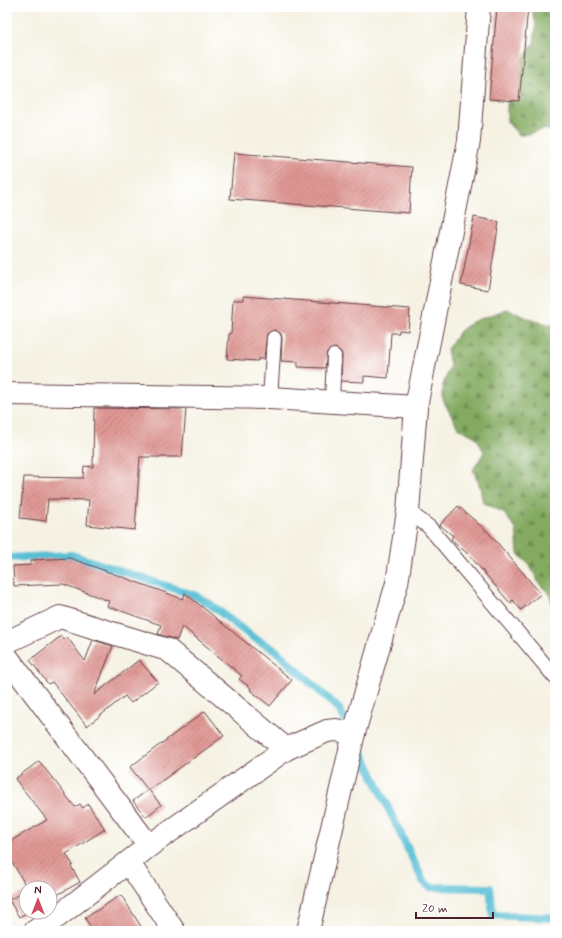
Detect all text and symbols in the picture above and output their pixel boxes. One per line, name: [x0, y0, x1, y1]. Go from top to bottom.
north arrow: [18, 880, 58, 920]
text: N: [34, 884, 42, 898]
scale bar: [416, 894, 493, 920]
text: 20 m: [422, 901, 448, 917]

